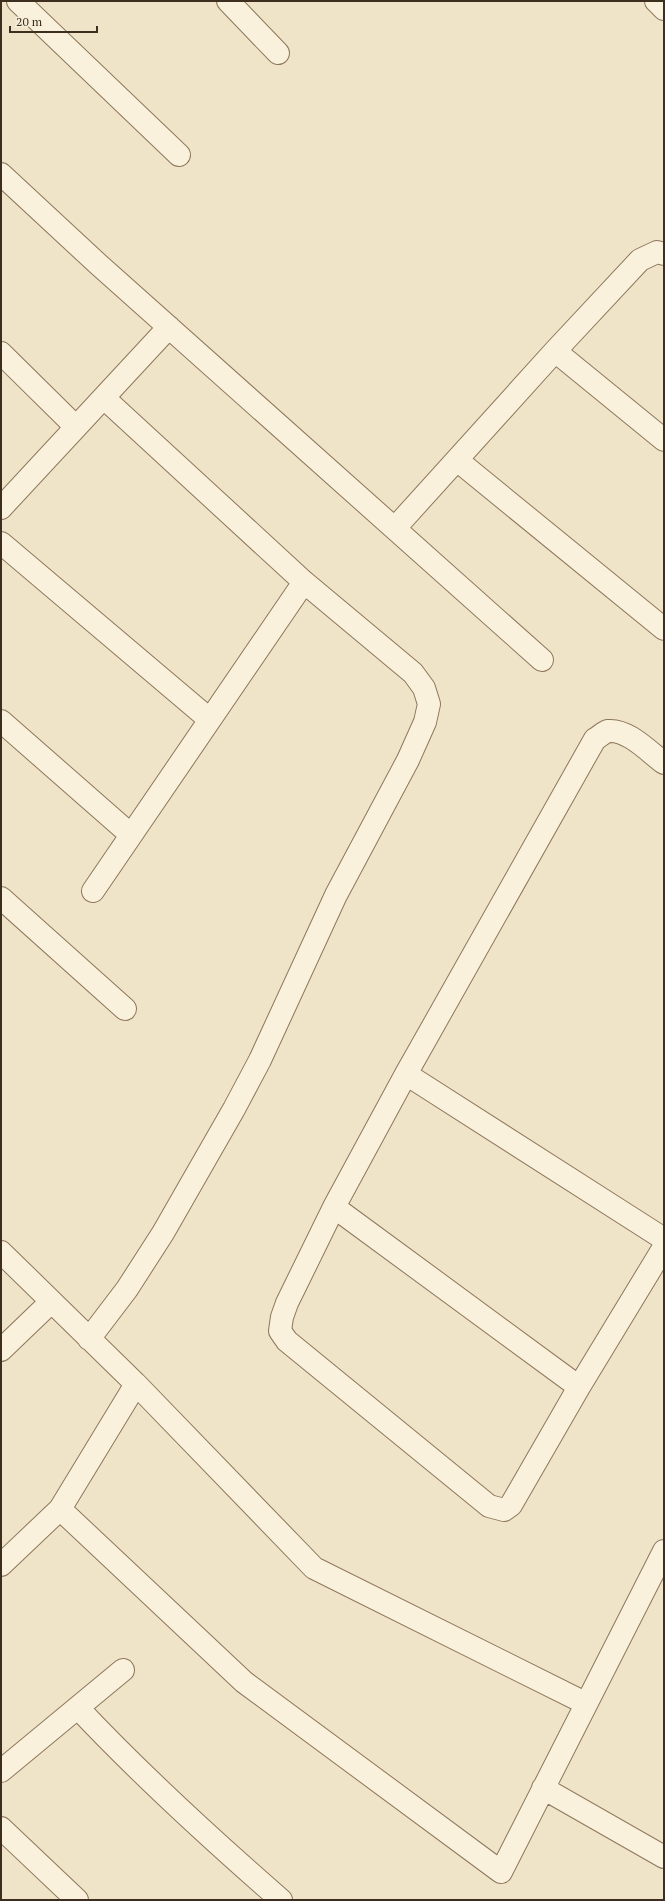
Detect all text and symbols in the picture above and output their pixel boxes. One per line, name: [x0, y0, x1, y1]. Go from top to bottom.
scale bar: [10, 8, 97, 34]
text: 20 m: [16, 14, 43, 29]

